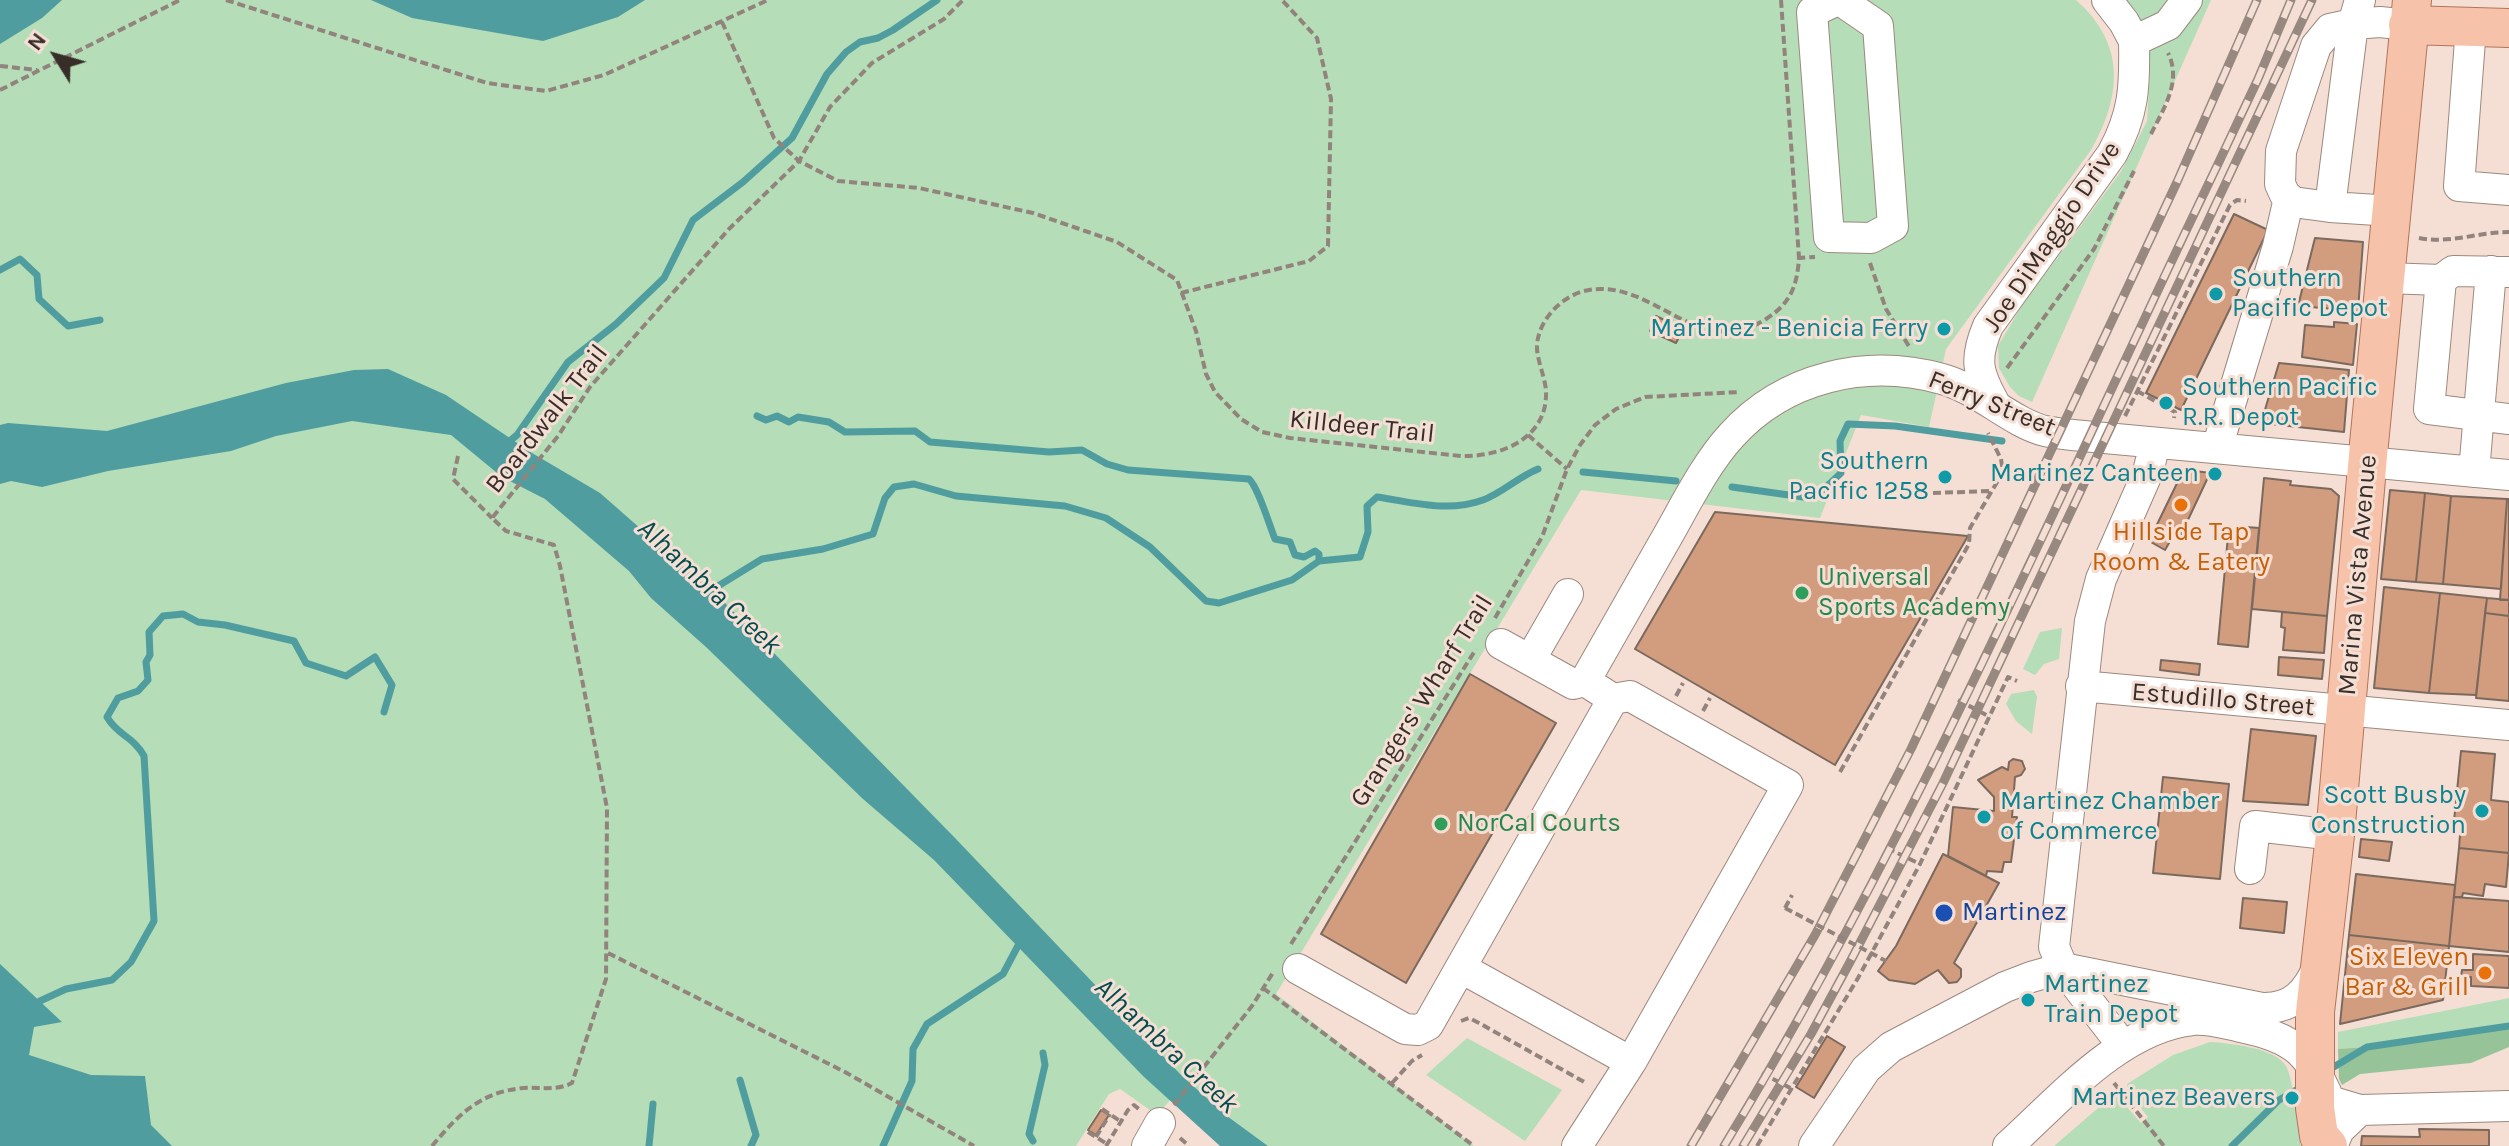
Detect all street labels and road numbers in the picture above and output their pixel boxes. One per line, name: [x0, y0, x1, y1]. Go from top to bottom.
street label: Joe DiMaggio Drive: [1977, 136, 2127, 338]
street label: Boardwalk Trail: [479, 338, 615, 500]
street label: Ferry Street: [1924, 364, 2060, 444]
street label: Killdeer Trail: [1288, 404, 1436, 450]
street label: Marina Vista Avenue: [2332, 453, 2384, 697]
street label: Grangers' Wharf Trail: [1344, 589, 1500, 813]
street label: Estudillo Street: [2130, 676, 2316, 724]

